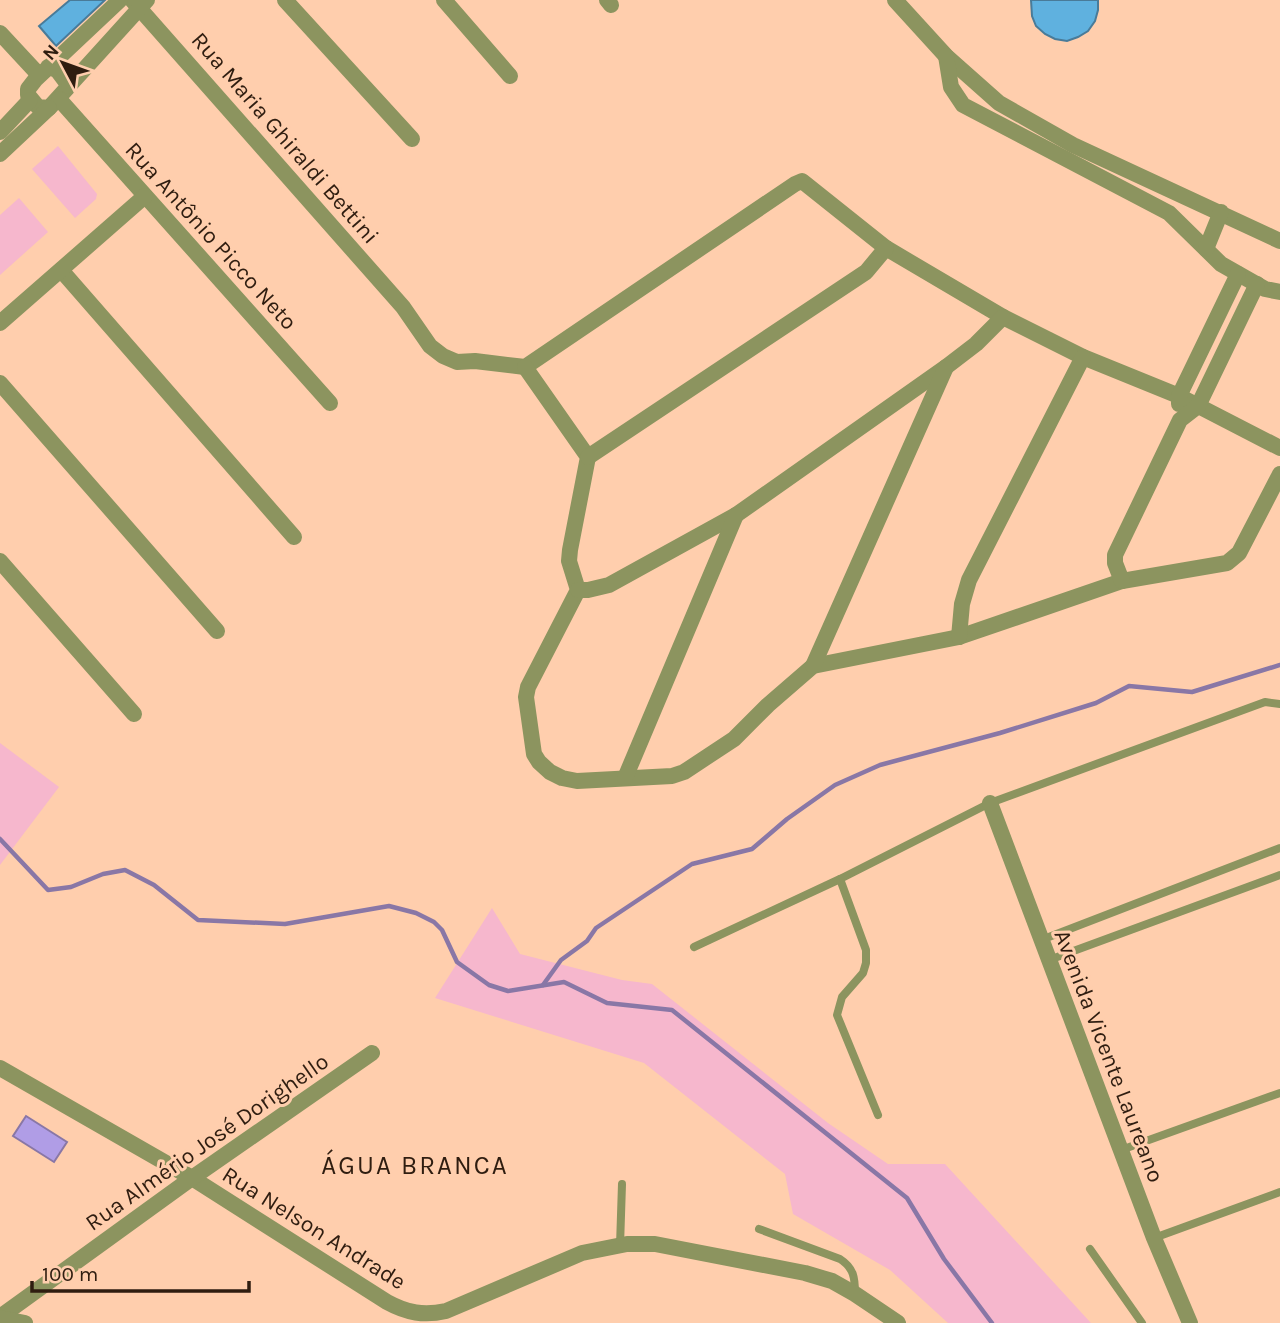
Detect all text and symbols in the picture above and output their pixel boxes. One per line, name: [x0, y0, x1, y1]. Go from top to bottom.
street label: Rua Maria Ghiraldi Bettini: [186, 27, 384, 249]
north arrow: [28, 28, 98, 98]
text: N: [38, 40, 64, 65]
street label: Rua Antônio Picco Neto: [120, 137, 302, 335]
street label: Avenida Vicente Laureano: [1048, 926, 1170, 1186]
street label: Rua Almério José Dorighello: [80, 1048, 334, 1236]
district label: ÁGUA BRANCA: [321, 1149, 509, 1181]
street label: Rua Nelson Andrade: [217, 1161, 411, 1295]
scale bar: [32, 1250, 248, 1294]
text: 100 m: [42, 1262, 99, 1286]

